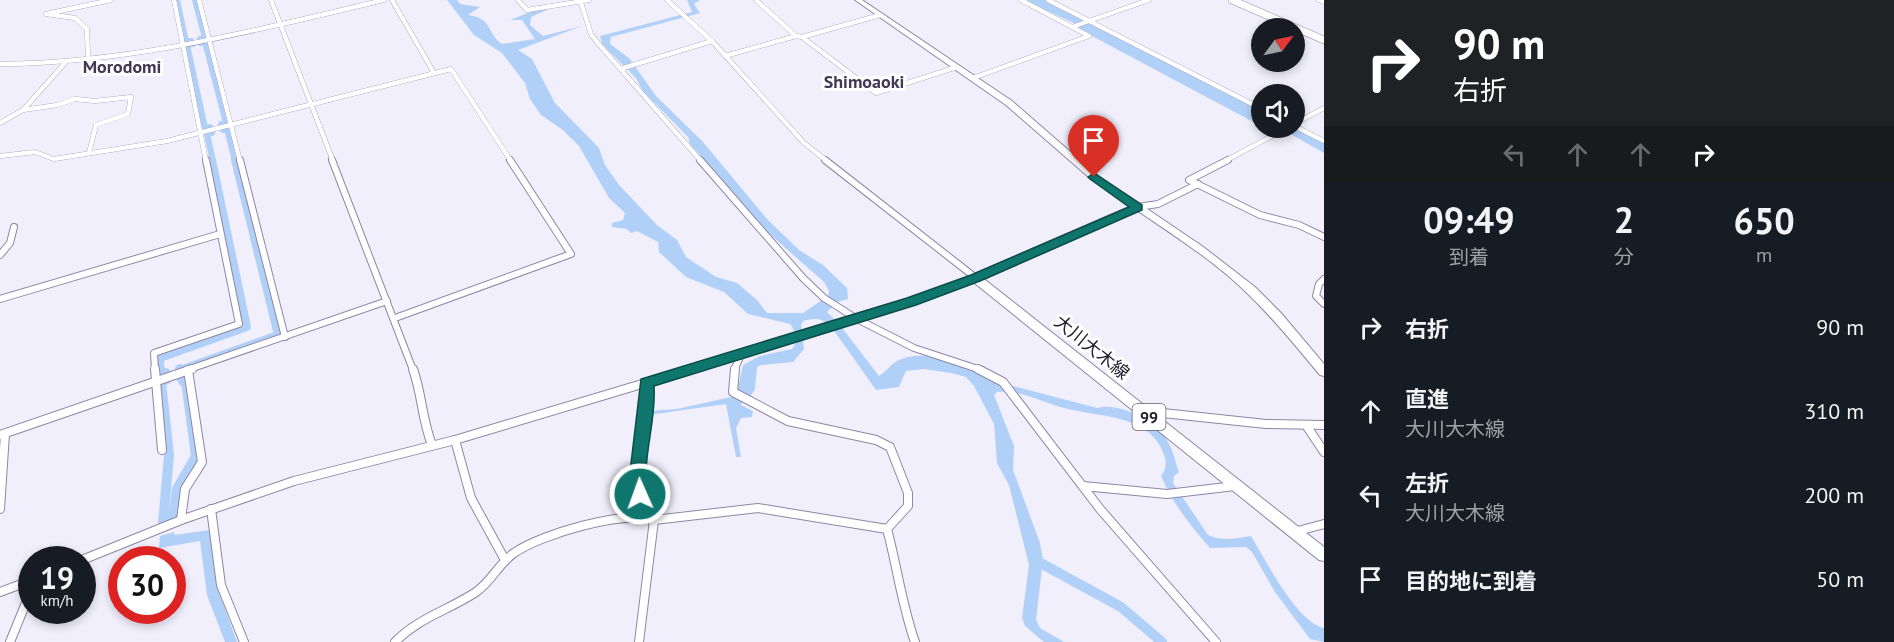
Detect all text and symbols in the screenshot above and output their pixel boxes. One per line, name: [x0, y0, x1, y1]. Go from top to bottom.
text: 90 m: [1453, 16, 1545, 71]
north arrow: [1251, 18, 1305, 72]
map controls: [1251, 18, 1305, 138]
icon: right: [1354, 24, 1432, 102]
district label: Morodomi: [83, 55, 161, 78]
district label: Shimoaoki: [824, 70, 904, 93]
text: 右折: [1453, 73, 1507, 107]
button: sound: [1251, 84, 1305, 138]
pin: [1068, 115, 1119, 177]
icon: arrive: [1077, 124, 1110, 157]
icon: left: [1498, 138, 1531, 171]
icon: ahead: [1561, 138, 1594, 171]
icon: ahead: [1624, 138, 1657, 171]
icon: right: [1687, 138, 1720, 171]
text: 09:49: [1423, 196, 1515, 243]
text: 2: [1614, 196, 1634, 243]
text: 650: [1733, 197, 1795, 244]
text: m: [1756, 242, 1772, 268]
text: 到着: [1449, 244, 1489, 270]
text: 分: [1614, 244, 1634, 270]
street label: 大川大木線: [1050, 310, 1134, 384]
icon: right: [1354, 311, 1387, 344]
text: 90 m: [1816, 313, 1864, 341]
text: 右折: [1405, 315, 1449, 343]
text: 直進: [1405, 385, 1449, 413]
icon: ahead: [1354, 395, 1387, 428]
text: 310 m: [1804, 397, 1864, 425]
road number: 99: [1132, 404, 1166, 430]
text: 大川大木線: [1405, 416, 1505, 442]
position arrow: [608, 462, 672, 526]
text: 左折: [1405, 469, 1449, 497]
icon: left: [1354, 479, 1387, 512]
text: 200 m: [1804, 481, 1864, 509]
text: 大川大木線: [1405, 500, 1505, 526]
speed limit sign: 30: [108, 546, 186, 624]
text: 19: [40, 558, 74, 597]
icon: arrive: [1354, 563, 1387, 596]
text: 50 m: [1816, 565, 1864, 593]
text: 目的地に到着: [1405, 567, 1537, 595]
text: km/h: [41, 591, 73, 610]

